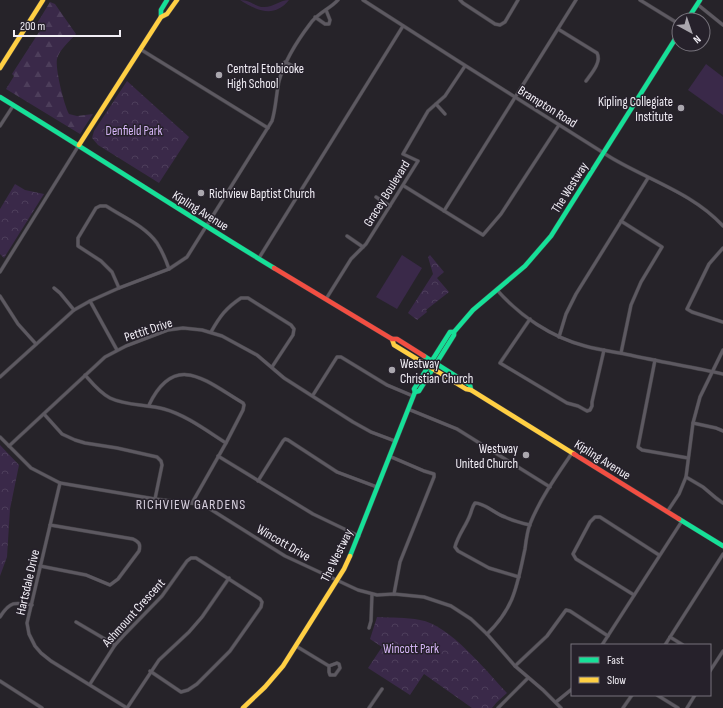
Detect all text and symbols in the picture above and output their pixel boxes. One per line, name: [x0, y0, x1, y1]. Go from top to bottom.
scale bar: [14, 12, 120, 38]
north arrow: [671, 12, 711, 52]
text: 200 m: [20, 19, 46, 34]
text: N: [691, 32, 704, 46]
place label: Central Etobicoke High School: [227, 61, 304, 92]
marker: Central Etobicoke High School: [214, 70, 224, 80]
street label: Brampton Road: [515, 82, 580, 131]
place label: Kipling Collegiate Institute: [598, 94, 673, 125]
marker: Kipling Collegiate Institute: [676, 103, 686, 113]
park label: Denfield Park: [105, 123, 163, 139]
street label: Gracey Boulevard: [360, 157, 414, 230]
street label: The Westway: [548, 159, 592, 216]
place label: Richview Baptist Church: [209, 186, 315, 202]
street label: Kipling Avenue: [169, 187, 232, 234]
marker: Richview Baptist Church: [196, 188, 206, 198]
street label: Pettit Drive: [122, 315, 174, 345]
place label: Westway Christian Church: [400, 356, 473, 387]
marker: Westway Christian Church: [387, 365, 397, 375]
street label: Kipling Avenue: [571, 436, 634, 483]
place label: Westway United Church: [455, 441, 518, 472]
marker: Westway United Church: [521, 450, 531, 460]
district label: RICHVIEW GARDENS: [136, 496, 246, 513]
street label: Wincott Drive: [254, 521, 313, 565]
street label: The Westway: [317, 526, 357, 585]
street label: Hartsdale Drive: [13, 548, 43, 617]
street label: Ashmount Crescent: [98, 575, 169, 651]
park label: Wincott Park: [383, 641, 439, 657]
legend: [571, 644, 711, 696]
text: Fast: [607, 653, 624, 668]
text: Slow: [607, 673, 626, 688]

